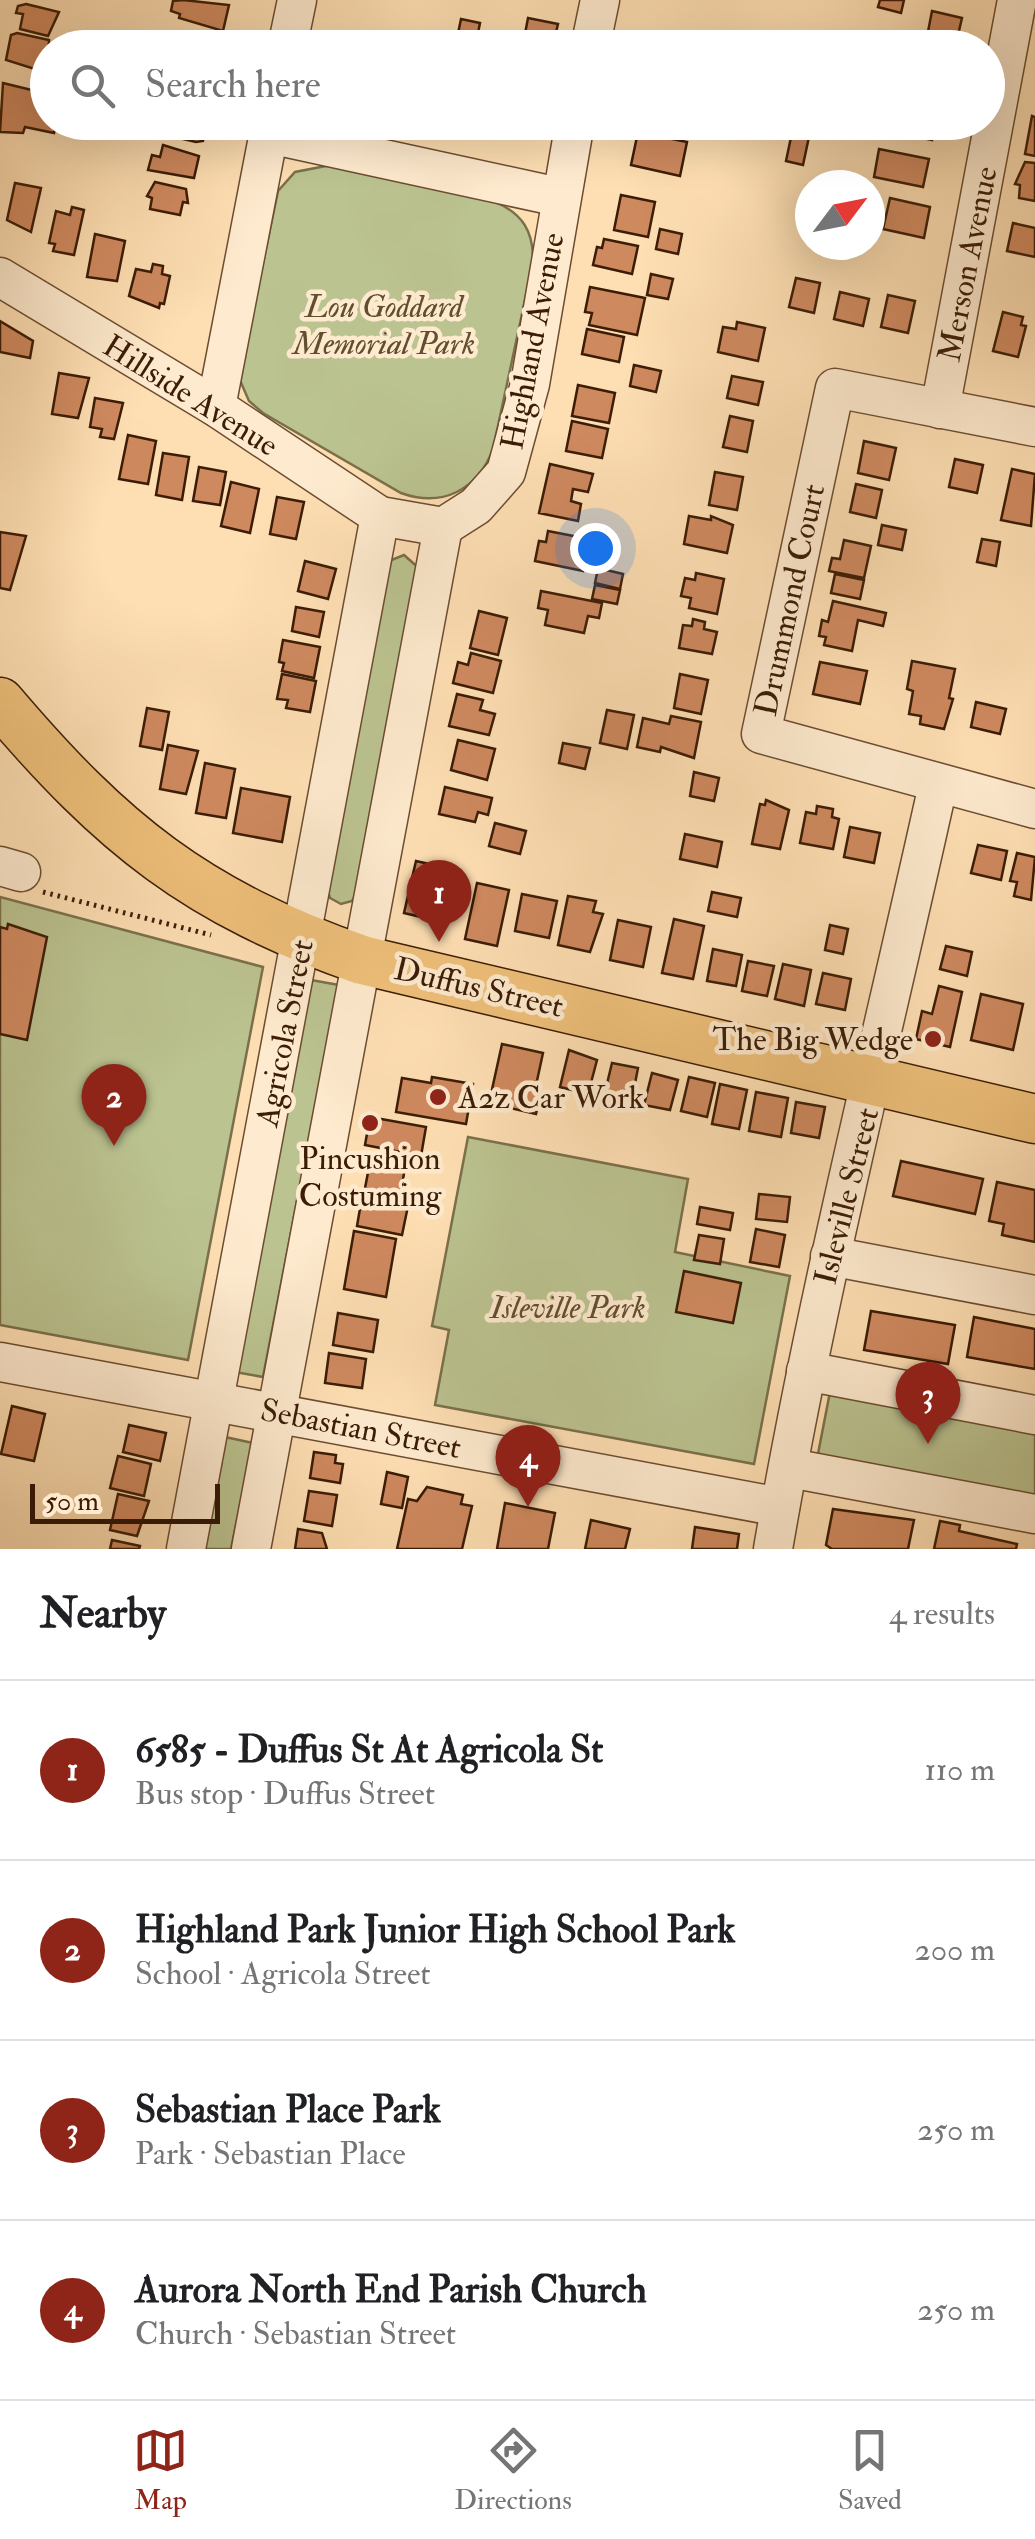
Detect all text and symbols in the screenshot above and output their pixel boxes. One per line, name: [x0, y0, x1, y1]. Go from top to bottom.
search box: [30, 30, 1005, 140]
icon: search: [65, 58, 120, 113]
text: Search here: [145, 61, 321, 109]
street label: Merson Avenue: [929, 163, 1007, 365]
north arrow: [795, 170, 885, 260]
street label: Highland Avenue: [492, 229, 574, 453]
park label: Lou Goddard Memorial Park: [291, 287, 475, 364]
street label: Hillside Avenue: [96, 326, 285, 466]
street label: Drummond Court: [746, 481, 834, 720]
your location: [570, 523, 621, 574]
pin: 1: [406, 860, 472, 942]
street label: Agricola Street: [247, 936, 323, 1131]
street label: Duffus Street: [390, 949, 567, 1027]
place label: The Big Wedge: [713, 1020, 913, 1060]
marker: The Big Wedge: [922, 1028, 944, 1050]
pin: 2: [82, 1064, 146, 1146]
place label: A2z Car Work: [457, 1078, 644, 1118]
marker: A2z Car Work: [427, 1086, 449, 1108]
street label: Isleville Street: [806, 1104, 888, 1289]
marker: Pincushion Costuming: [359, 1112, 381, 1134]
place label: Pincushion Costuming: [299, 1139, 442, 1216]
park label: Isleville Park: [488, 1288, 646, 1328]
pin: 3: [896, 1362, 960, 1444]
street label: Sebastian Street: [257, 1390, 464, 1468]
pin: 4: [496, 1424, 560, 1507]
scale bar: [30, 1479, 220, 1524]
text: 50 m: [45, 1484, 99, 1519]
text: Nearby: [40, 1588, 166, 1640]
text: 4 results: [889, 1594, 995, 1634]
text: 6585 - Duffus St At Agricola St: [135, 1726, 603, 1774]
text: 1: [67, 1750, 78, 1790]
text: 110 m: [924, 1750, 995, 1790]
text: Bus stop · Duffus Street: [135, 1774, 435, 1814]
text: Highland Park Junior High School Park: [135, 1906, 735, 1954]
text: 2: [64, 1930, 81, 1970]
text: 200 m: [914, 1930, 995, 1970]
text: School · Agricola Street: [135, 1954, 431, 1994]
text: Sebastian Place Park: [135, 2086, 441, 2134]
text: 3: [66, 2110, 79, 2150]
text: 250 m: [917, 2110, 995, 2150]
text: Park · Sebastian Place: [135, 2134, 406, 2174]
text: Aurora North End Parish Church: [135, 2266, 647, 2314]
text: 4: [64, 2290, 81, 2330]
text: 250 m: [917, 2290, 995, 2330]
text: Church · Sebastian Street: [135, 2314, 456, 2354]
tab: Map: [133, 2423, 188, 2518]
tab: Directions: [454, 2423, 572, 2518]
tab: Saved: [838, 2423, 902, 2518]

